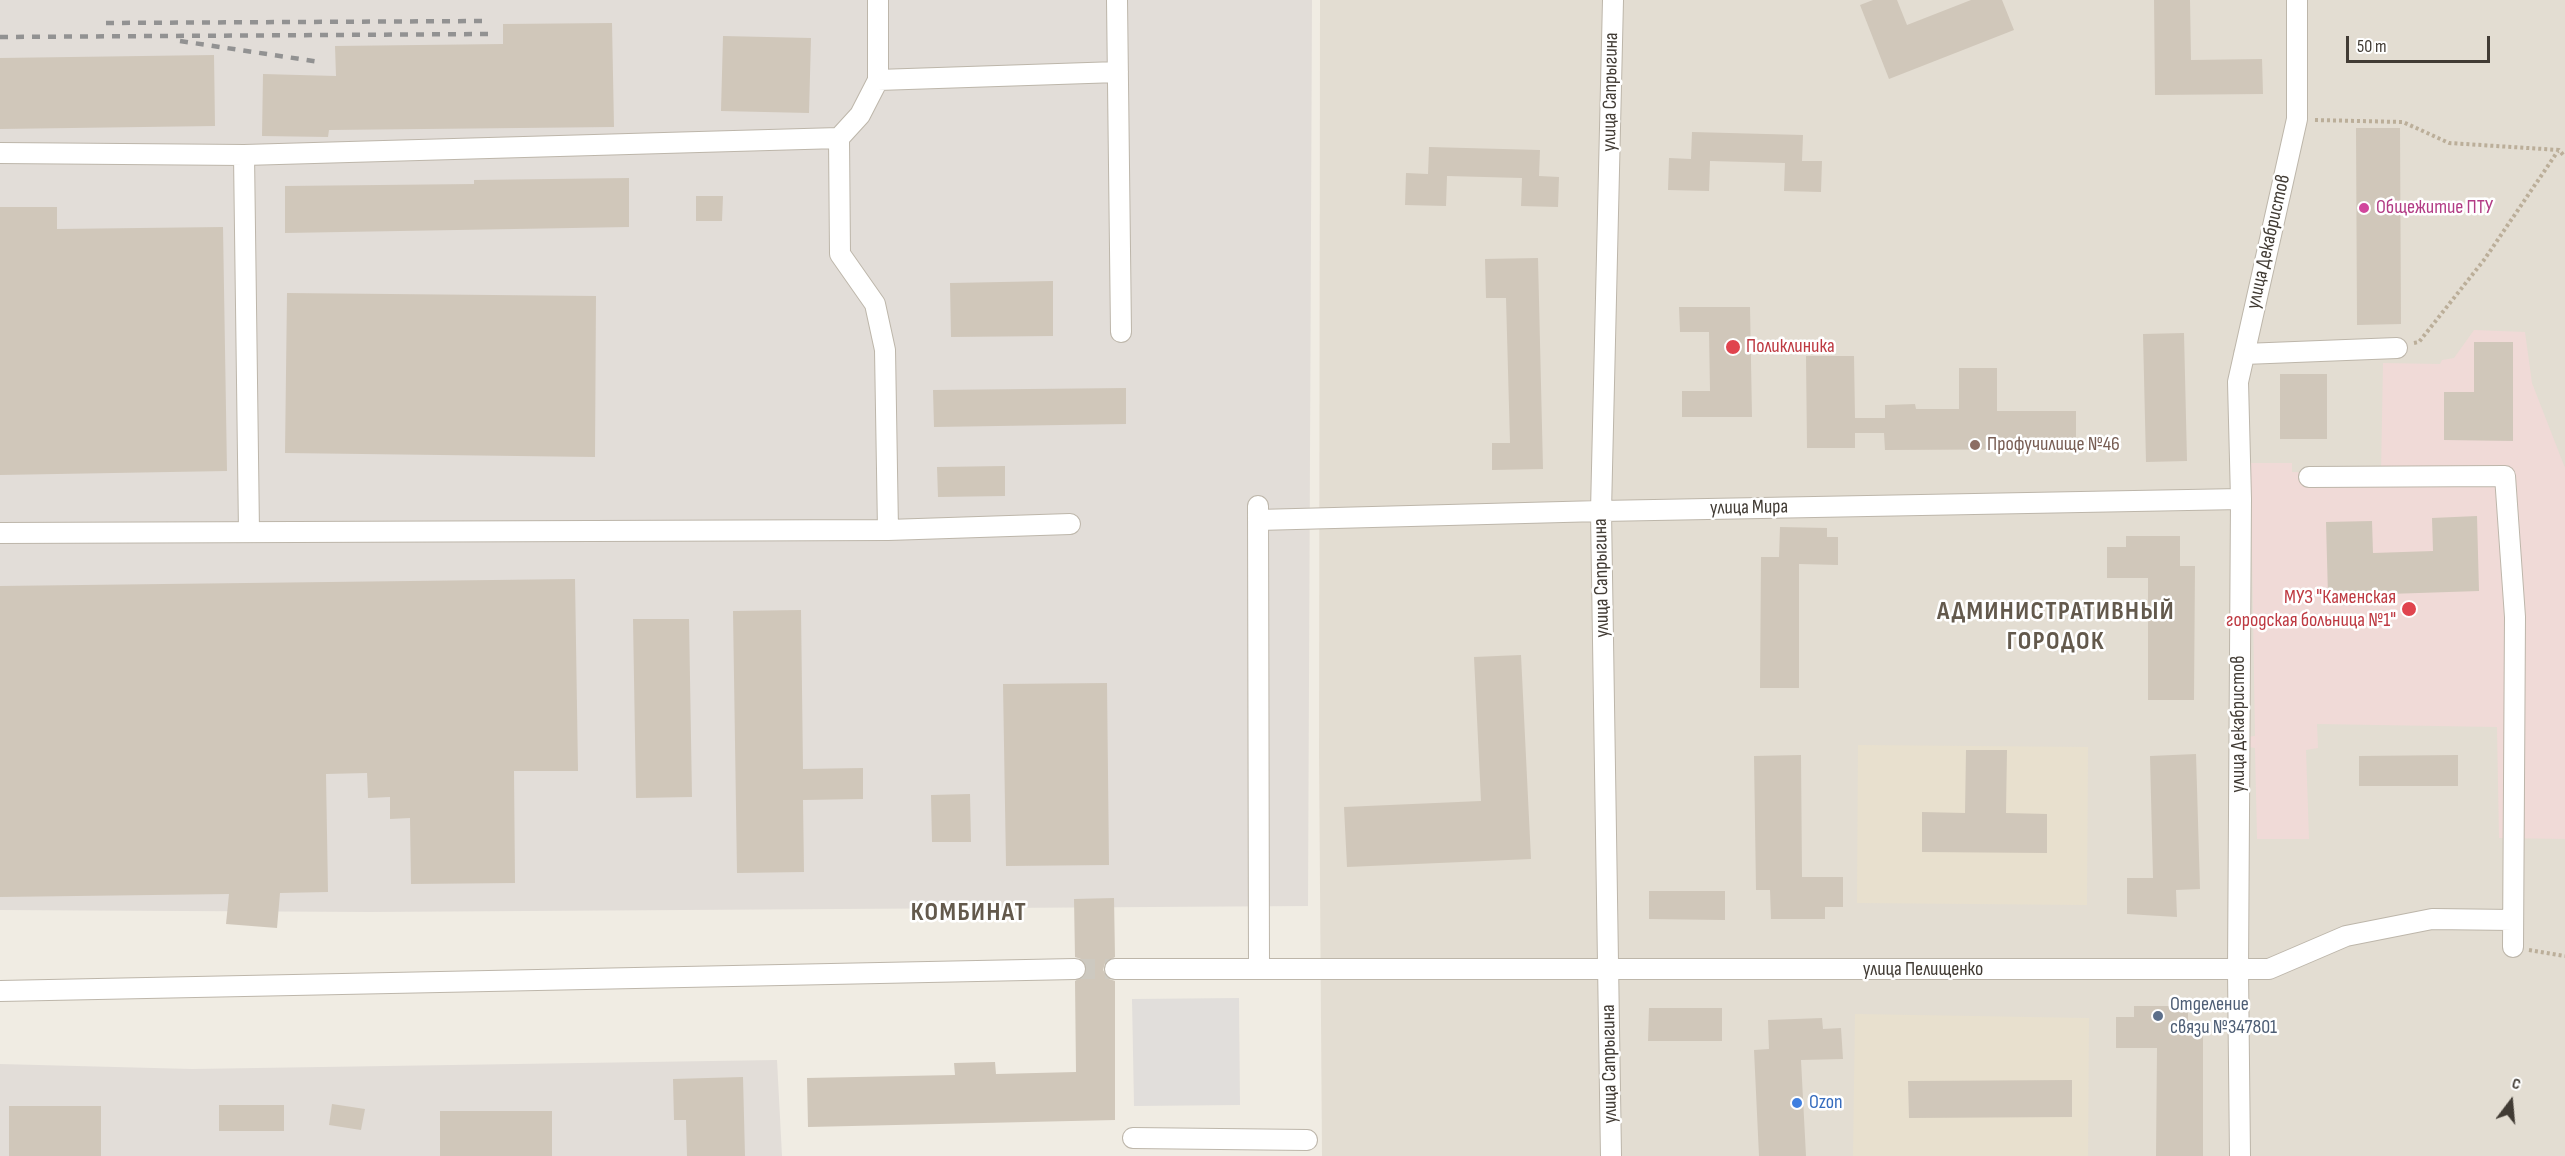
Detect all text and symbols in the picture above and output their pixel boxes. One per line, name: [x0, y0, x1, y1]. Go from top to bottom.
scale bar: [2349, 24, 2493, 62]
street label: улица Сапрыгина: [1598, 32, 1624, 152]
text: 50 m: [2357, 36, 2387, 57]
street label: улица Декабристов: [2242, 172, 2296, 312]
place label: Общежитие ПТУ: [2376, 196, 2493, 220]
marker: Общежитие ПТУ: [2357, 201, 2371, 215]
place label: Поликлиника: [1746, 335, 1835, 359]
marker: Поликлиника: [1724, 338, 1742, 356]
place label: Профучилище №46: [1987, 433, 2120, 457]
marker: Профучилище №46: [1968, 438, 1982, 452]
street label: улица Мира: [1710, 495, 1788, 521]
street label: улица Сапрыгина: [1589, 518, 1615, 638]
place label: МУЗ "Каменская городская больница №1": [2226, 586, 2396, 633]
district label: АДМИНИСТРАТИВНЫЙ ГОРОДОК: [1937, 596, 2175, 658]
marker: МУЗ "Каменская городская больница №1": [2400, 600, 2418, 618]
street label: улица Декабристов: [2227, 655, 2251, 793]
district label: КОМБИНАТ: [911, 897, 1027, 929]
street label: улица Пелищенко: [1863, 958, 1983, 982]
place label: Отделение связи №347801: [2170, 993, 2277, 1040]
street label: улица Сапрыгина: [1597, 1004, 1623, 1124]
marker: Отделение связи №347801: [2151, 1009, 2165, 1023]
north arrow: [2481, 1072, 2541, 1132]
text: С: [2510, 1074, 2523, 1094]
place label: Ozon: [1809, 1091, 1843, 1115]
marker: Ozon: [1790, 1096, 1804, 1110]

